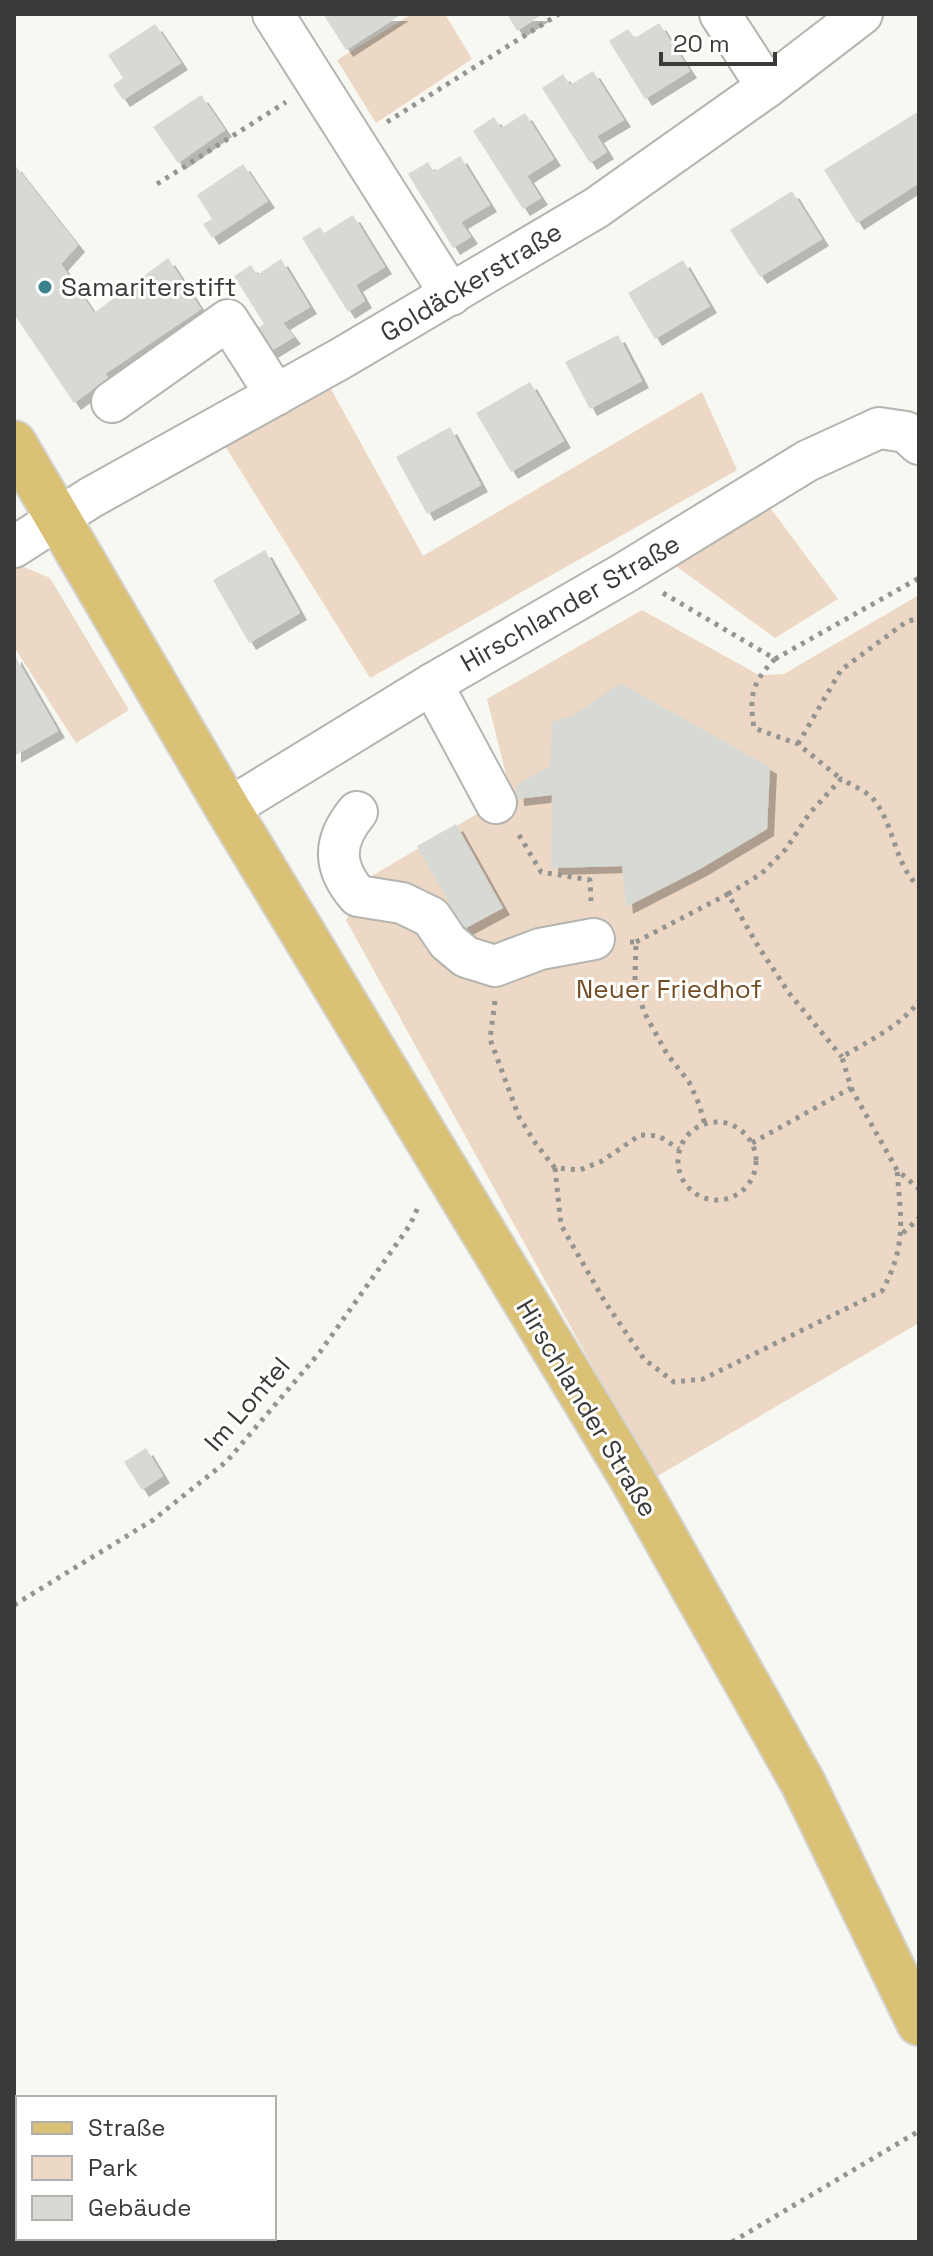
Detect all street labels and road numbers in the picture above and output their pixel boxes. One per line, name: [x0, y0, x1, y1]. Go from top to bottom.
street label: Goldäckerstraße: [374, 214, 568, 350]
street label: Hirschlander Straße: [454, 526, 686, 680]
street label: Hirschlander Straße: [509, 1293, 665, 1523]
street label: Im Lontel: [197, 1350, 297, 1458]

